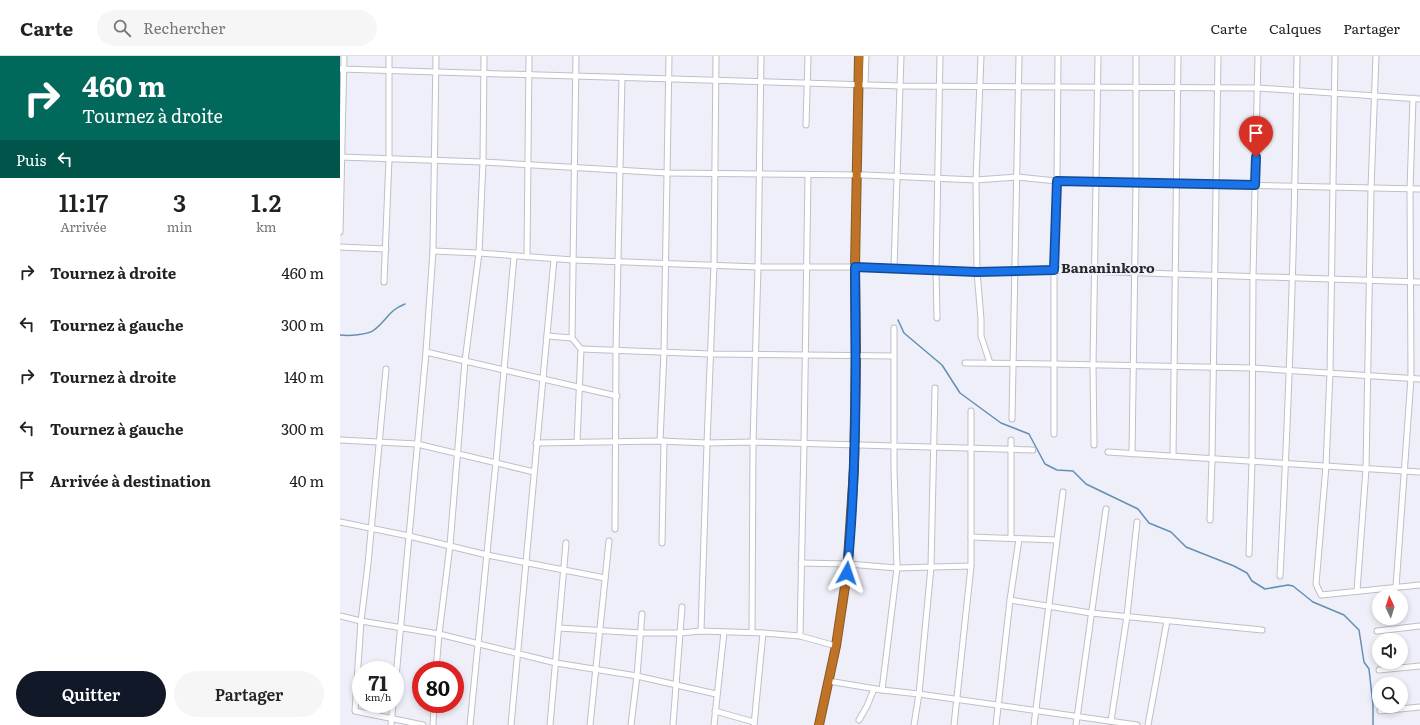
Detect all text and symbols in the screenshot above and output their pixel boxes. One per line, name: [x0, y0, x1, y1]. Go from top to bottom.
search box: [97, 10, 377, 46]
text: Carte: [20, 14, 73, 42]
text: Rechercher: [143, 16, 225, 39]
icon: search: [111, 17, 133, 39]
text: Carte: [1210, 18, 1247, 38]
text: Calques: [1269, 18, 1321, 38]
text: Partager: [1343, 18, 1400, 38]
text: 460 m: [82, 64, 166, 106]
icon: right: [16, 72, 68, 124]
text: Tournez à droite: [82, 102, 223, 129]
pin: [1239, 116, 1273, 157]
icon: arrive: [1245, 122, 1267, 144]
text: Puis: [16, 148, 46, 171]
icon: left: [54, 148, 76, 170]
text: 11:17: [59, 184, 108, 219]
text: 3: [173, 184, 186, 219]
text: 1.2: [251, 184, 281, 219]
text: Arrivée: [60, 217, 107, 236]
text: min: [167, 217, 192, 236]
text: km: [256, 217, 276, 236]
district label: Bananinkoro: [1061, 257, 1155, 277]
icon: right: [16, 261, 38, 283]
text: Tournez à droite: [50, 261, 176, 284]
text: 460 m: [281, 261, 324, 284]
icon: left: [16, 313, 38, 335]
text: Tournez à gauche: [50, 313, 183, 336]
text: 300 m: [281, 313, 324, 336]
icon: right: [16, 365, 38, 387]
text: Tournez à droite: [50, 365, 176, 388]
text: 140 m: [284, 365, 324, 388]
icon: left: [16, 417, 38, 439]
text: Tournez à gauche: [50, 417, 183, 440]
text: 300 m: [281, 417, 324, 440]
icon: arrive: [16, 469, 38, 491]
text: Arrivée à destination: [50, 469, 211, 492]
text: 40 m: [290, 469, 324, 492]
position arrow: [826, 552, 868, 594]
north arrow: [1372, 589, 1408, 625]
map controls: [1372, 589, 1408, 713]
button: sound: [1372, 633, 1408, 669]
speed limit sign: 80: [412, 661, 464, 713]
text: 71: [368, 667, 388, 697]
button: Quitter: [16, 671, 166, 717]
button: Partager: [174, 671, 324, 717]
button: search: [1372, 677, 1408, 713]
text: km/h: [365, 689, 391, 704]

